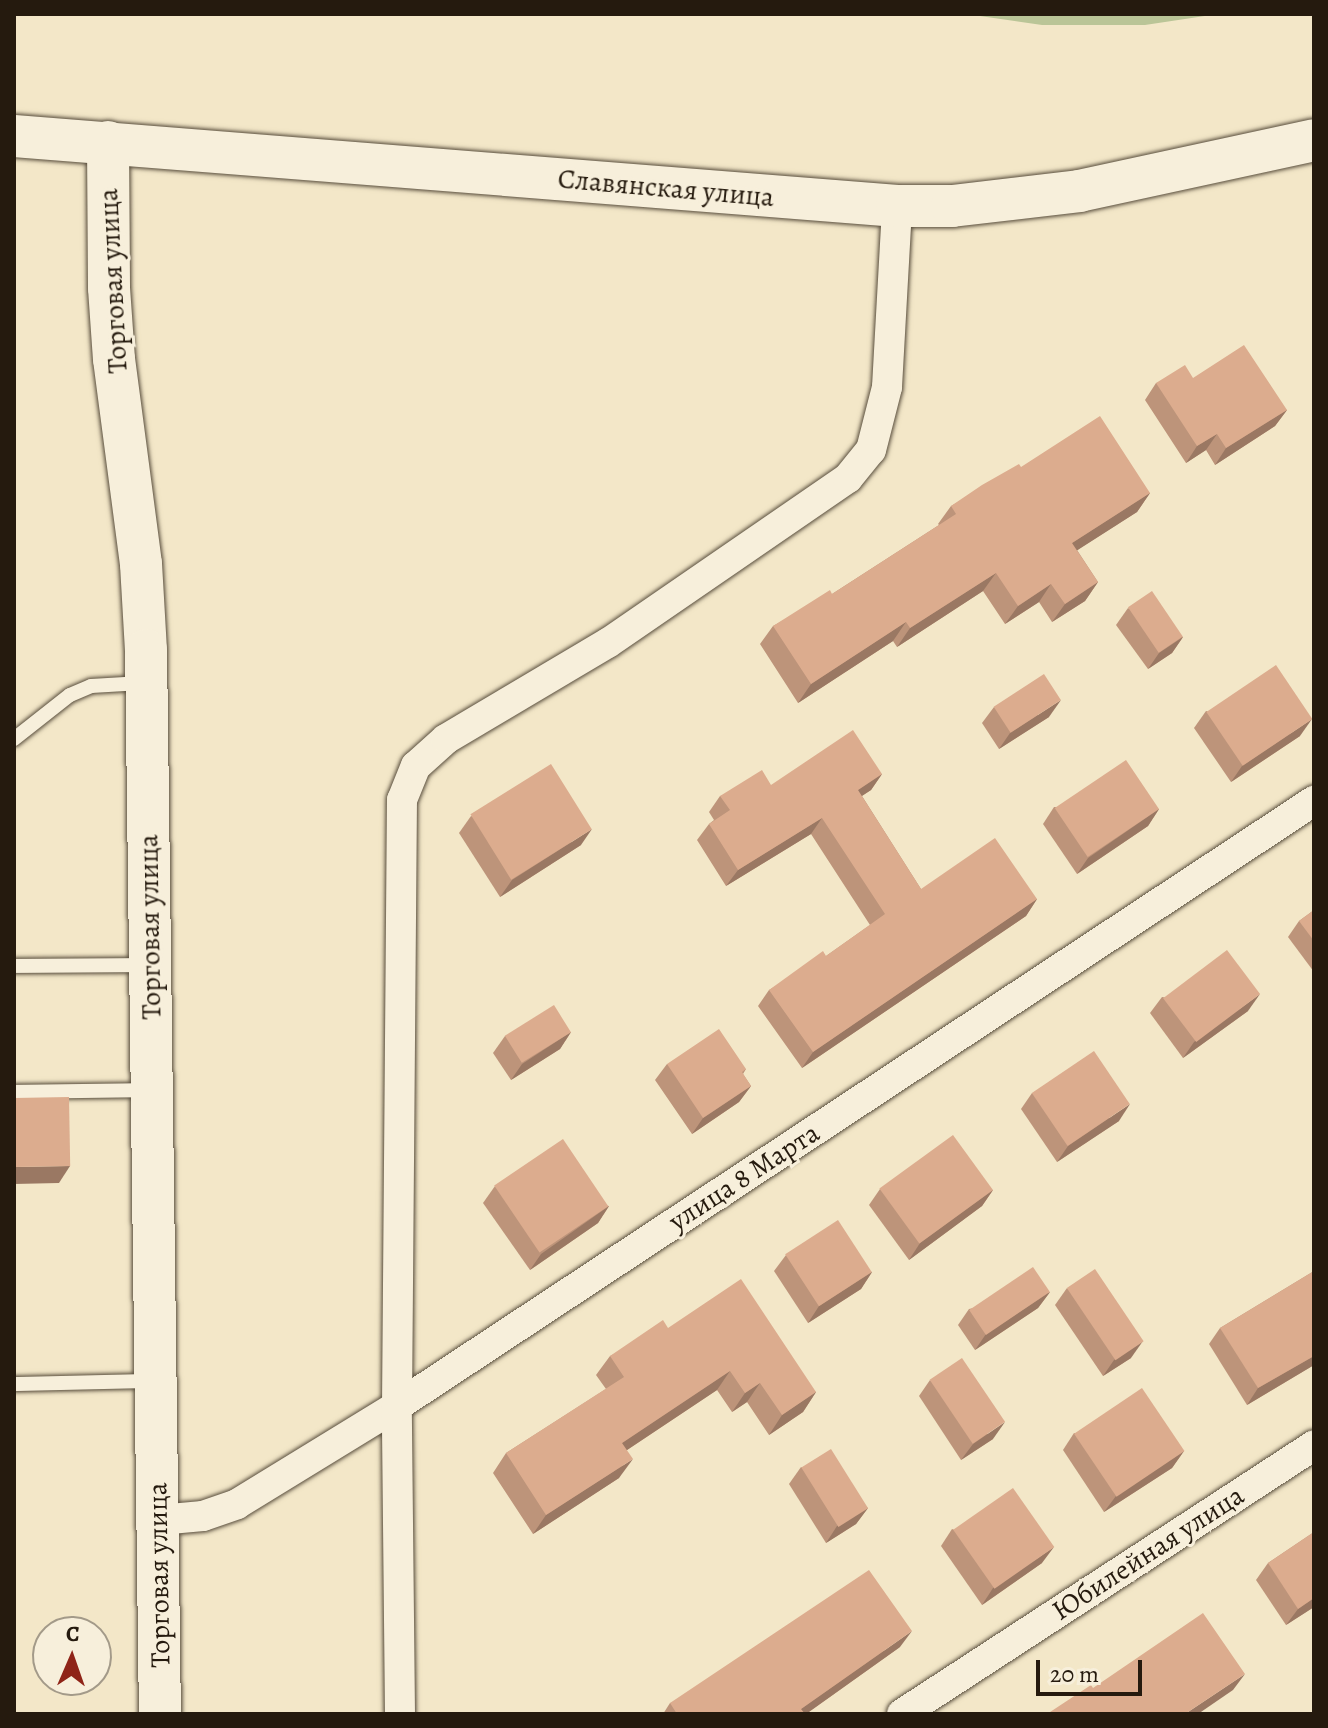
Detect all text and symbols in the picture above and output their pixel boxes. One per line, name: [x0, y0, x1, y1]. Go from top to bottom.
street label: Славянская улица: [556, 162, 776, 214]
street label: Торговая улица: [91, 188, 135, 374]
street label: Торговая улица: [132, 834, 168, 1020]
street label: улица 8 Марта: [662, 1116, 826, 1238]
street label: Юбилейная улица: [1046, 1478, 1250, 1628]
street label: Торговая улица: [141, 1482, 177, 1668]
north arrow: [32, 1616, 112, 1696]
text: С: [65, 1619, 80, 1649]
scale bar: [1040, 1644, 1146, 1694]
text: 20 m: [1050, 1658, 1099, 1690]

